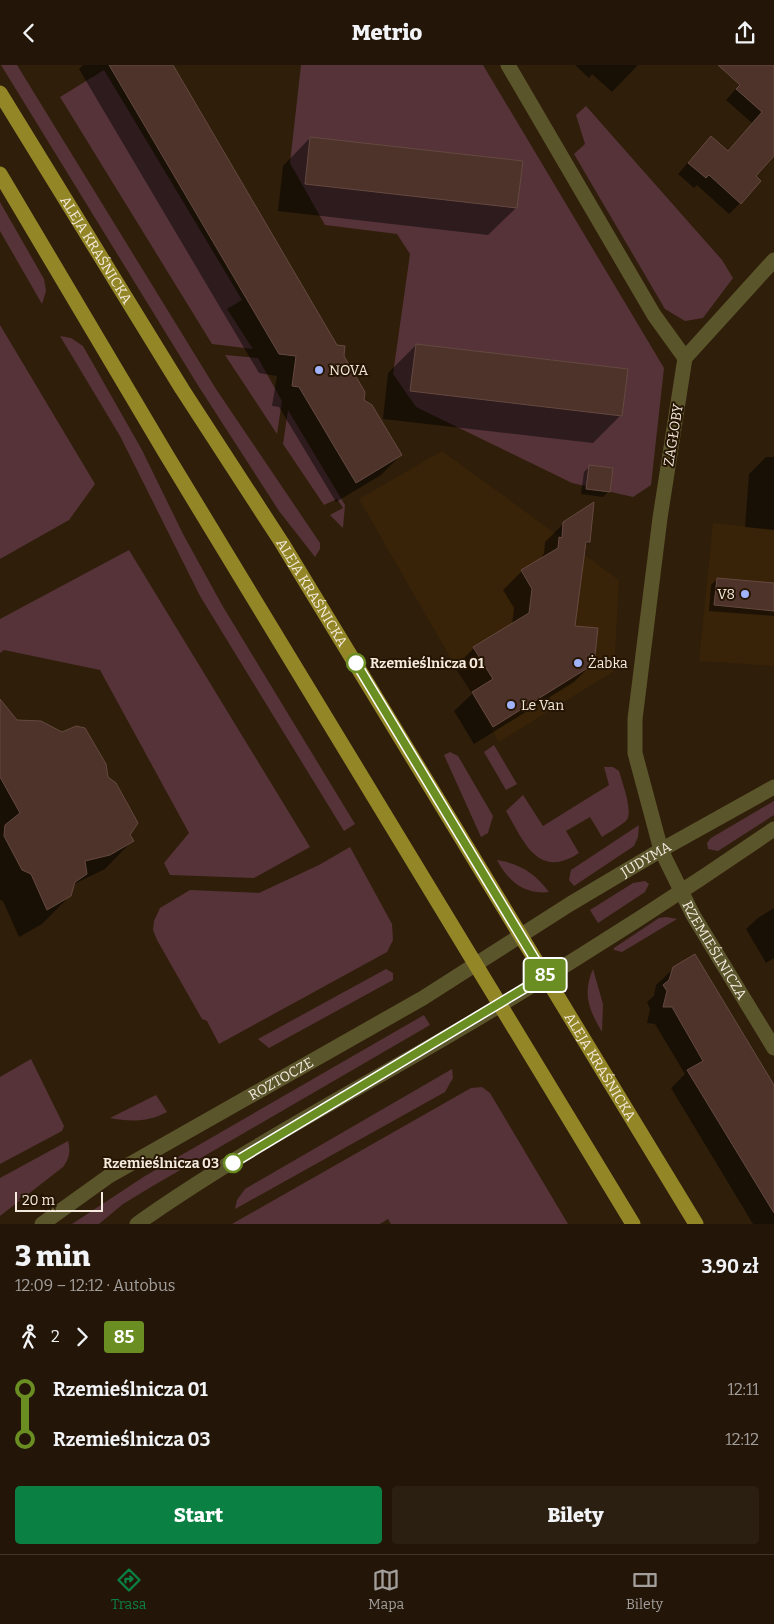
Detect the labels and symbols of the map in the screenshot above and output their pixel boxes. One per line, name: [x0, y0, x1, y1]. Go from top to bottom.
street label: ALEJA KRAŚNICKA: [56, 193, 136, 307]
place label: NOVA: [329, 362, 368, 379]
marker: NOVA: [313, 364, 325, 376]
street label: ZAGŁOBY: [660, 403, 687, 468]
street label: ALEJA KRAŚNICKA: [272, 536, 351, 650]
place label: V8: [717, 586, 735, 603]
marker: V8: [739, 588, 751, 600]
marker: Rzemieślnicza 01: [346, 653, 366, 673]
place label: Rzemieślnicza 01: [370, 655, 484, 672]
place label: Żabka: [588, 655, 628, 672]
marker: Żabka: [572, 657, 584, 669]
place label: Le Van: [521, 697, 564, 714]
marker: Le Van: [505, 699, 517, 711]
street label: JUDYMA: [617, 838, 674, 881]
street label: RZEMIEŚLNICZA: [678, 898, 750, 1003]
line badge: 85: [522, 959, 568, 991]
street label: ALEJA KRAŚNICKA: [561, 1010, 639, 1124]
street label: ROZTOCZE: [246, 1054, 317, 1104]
marker: Rzemieślnicza 03: [223, 1153, 243, 1173]
place label: Rzemieślnicza 03: [103, 1155, 219, 1172]
scale bar: [15, 1189, 102, 1212]

